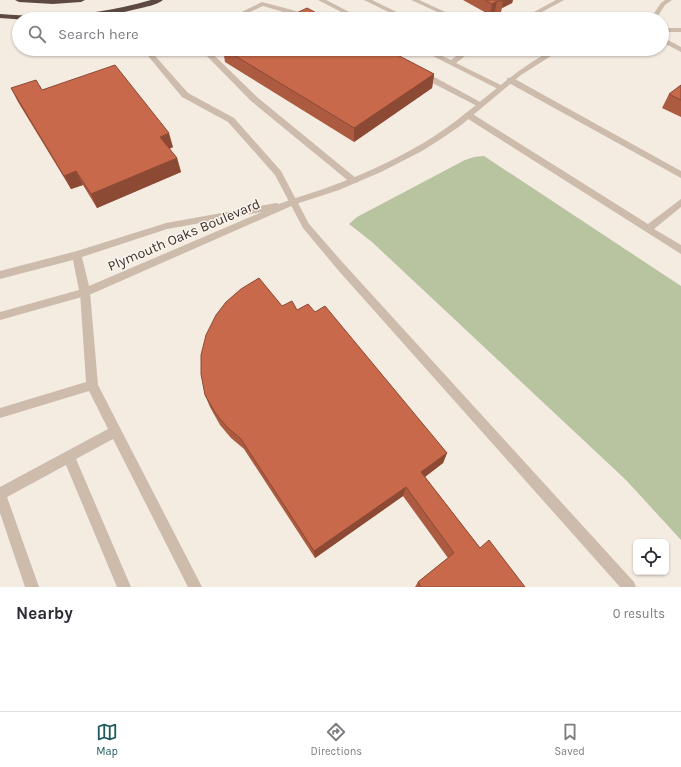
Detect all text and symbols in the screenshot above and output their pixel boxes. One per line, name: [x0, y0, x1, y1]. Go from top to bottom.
search box: [12, 12, 669, 56]
icon: search: [26, 23, 48, 45]
text: Search here: [58, 25, 139, 43]
street label: Plymouth Oaks Boulevard: [105, 195, 263, 275]
map controls: [633, 539, 669, 575]
button: locate: [633, 539, 669, 575]
text: Nearby: [16, 603, 73, 623]
text: 0 results: [613, 606, 665, 621]
tab: Map: [96, 721, 118, 758]
tab: Directions: [310, 721, 362, 758]
tab: Saved: [554, 721, 585, 758]

